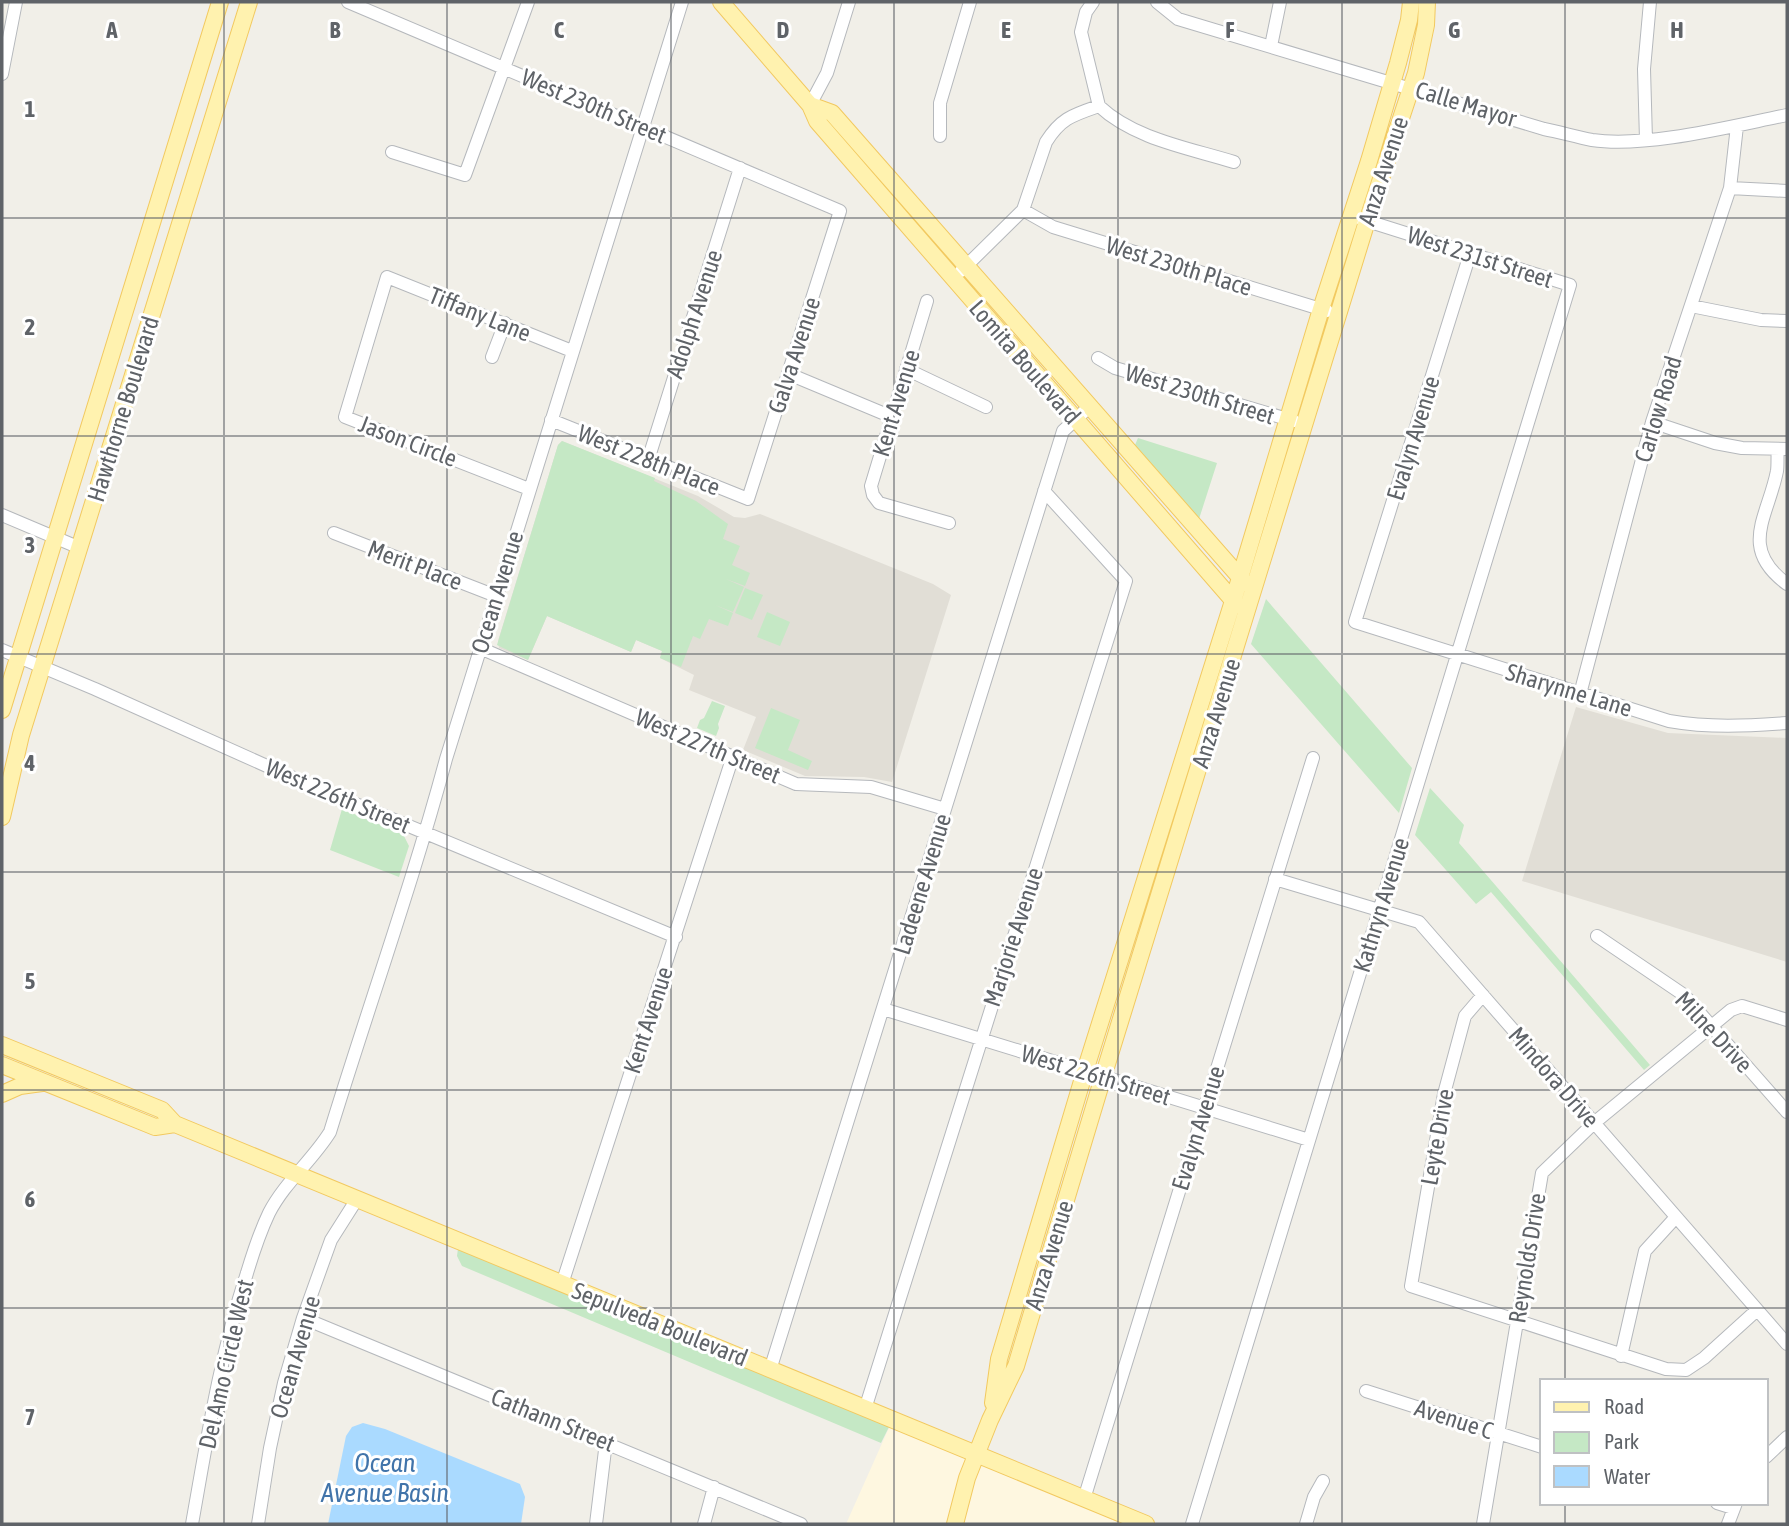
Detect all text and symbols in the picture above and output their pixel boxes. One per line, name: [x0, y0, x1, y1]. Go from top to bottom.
text: A: [105, 17, 118, 43]
text: B: [330, 17, 341, 43]
text: C: [554, 17, 565, 43]
text: D: [777, 17, 790, 43]
text: E: [1001, 17, 1011, 43]
text: F: [1225, 17, 1235, 43]
text: G: [1448, 17, 1460, 43]
text: H: [1670, 17, 1684, 43]
street label: West 230th Street: [518, 63, 670, 149]
street label: Calle Mayor: [1412, 76, 1520, 132]
text: 1: [25, 96, 36, 122]
street label: Anza Avenue: [1353, 113, 1413, 229]
street label: West 231st Street: [1404, 221, 1556, 293]
street label: West 230th Place: [1103, 231, 1255, 301]
street label: Adolph Avenue: [661, 246, 727, 382]
street label: Tiffany Lane: [425, 281, 535, 347]
street label: Galva Avenue: [763, 294, 825, 416]
street label: Lomita Boulevard: [964, 295, 1086, 429]
street label: Hawthorne Boulevard: [82, 313, 164, 505]
text: 2: [25, 314, 35, 340]
street label: Kent Avenue: [867, 346, 925, 460]
street label: Carlow Road: [1629, 353, 1687, 465]
street label: West 230th Street: [1122, 358, 1278, 430]
street label: Evalyn Avenue: [1381, 373, 1445, 503]
street label: Jason Circle: [355, 410, 461, 472]
street label: West 228th Place: [574, 419, 724, 501]
street label: Ocean Avenue: [466, 528, 528, 656]
text: 3: [25, 532, 35, 558]
street label: Merit Place: [364, 535, 466, 595]
street label: Anza Avenue: [1187, 655, 1245, 771]
street label: Sharynne Lane: [1503, 658, 1635, 722]
street label: West 227th Street: [632, 703, 784, 789]
text: 4: [24, 750, 36, 776]
street label: West 226th Street: [262, 753, 414, 839]
street label: Ladeene Avenue: [888, 810, 956, 958]
street label: Kathryn Avenue: [1348, 834, 1414, 976]
street label: Marjorie Avenue: [978, 864, 1048, 1010]
street label: Kent Avenue: [618, 963, 678, 1077]
text: 5: [25, 968, 36, 994]
street label: Milne Drive: [1670, 986, 1758, 1078]
street label: Mindora Drive: [1503, 1022, 1605, 1132]
street label: West 226th Street: [1018, 1039, 1174, 1111]
street label: Evalyn Avenue: [1166, 1063, 1230, 1193]
street label: Leyte Drive: [1415, 1087, 1459, 1187]
text: 6: [25, 1186, 36, 1212]
street label: Reynolds Drive: [1503, 1191, 1551, 1325]
street label: Anza Avenue: [1020, 1197, 1078, 1313]
street label: Del Amo Circle West: [193, 1277, 259, 1451]
street label: Sepulveda Boulevard: [568, 1277, 752, 1371]
street label: Ocean Avenue: [265, 1293, 325, 1421]
legend: [1540, 1379, 1768, 1505]
street label: Cathann Street: [487, 1383, 619, 1457]
street label: Avenue C: [1412, 1394, 1497, 1444]
text: Road: [1604, 1394, 1644, 1418]
text: 7: [25, 1404, 35, 1430]
text: Park: [1604, 1429, 1639, 1453]
water label: Ocean Avenue Basin: [320, 1448, 449, 1508]
text: Water: [1604, 1464, 1651, 1488]

